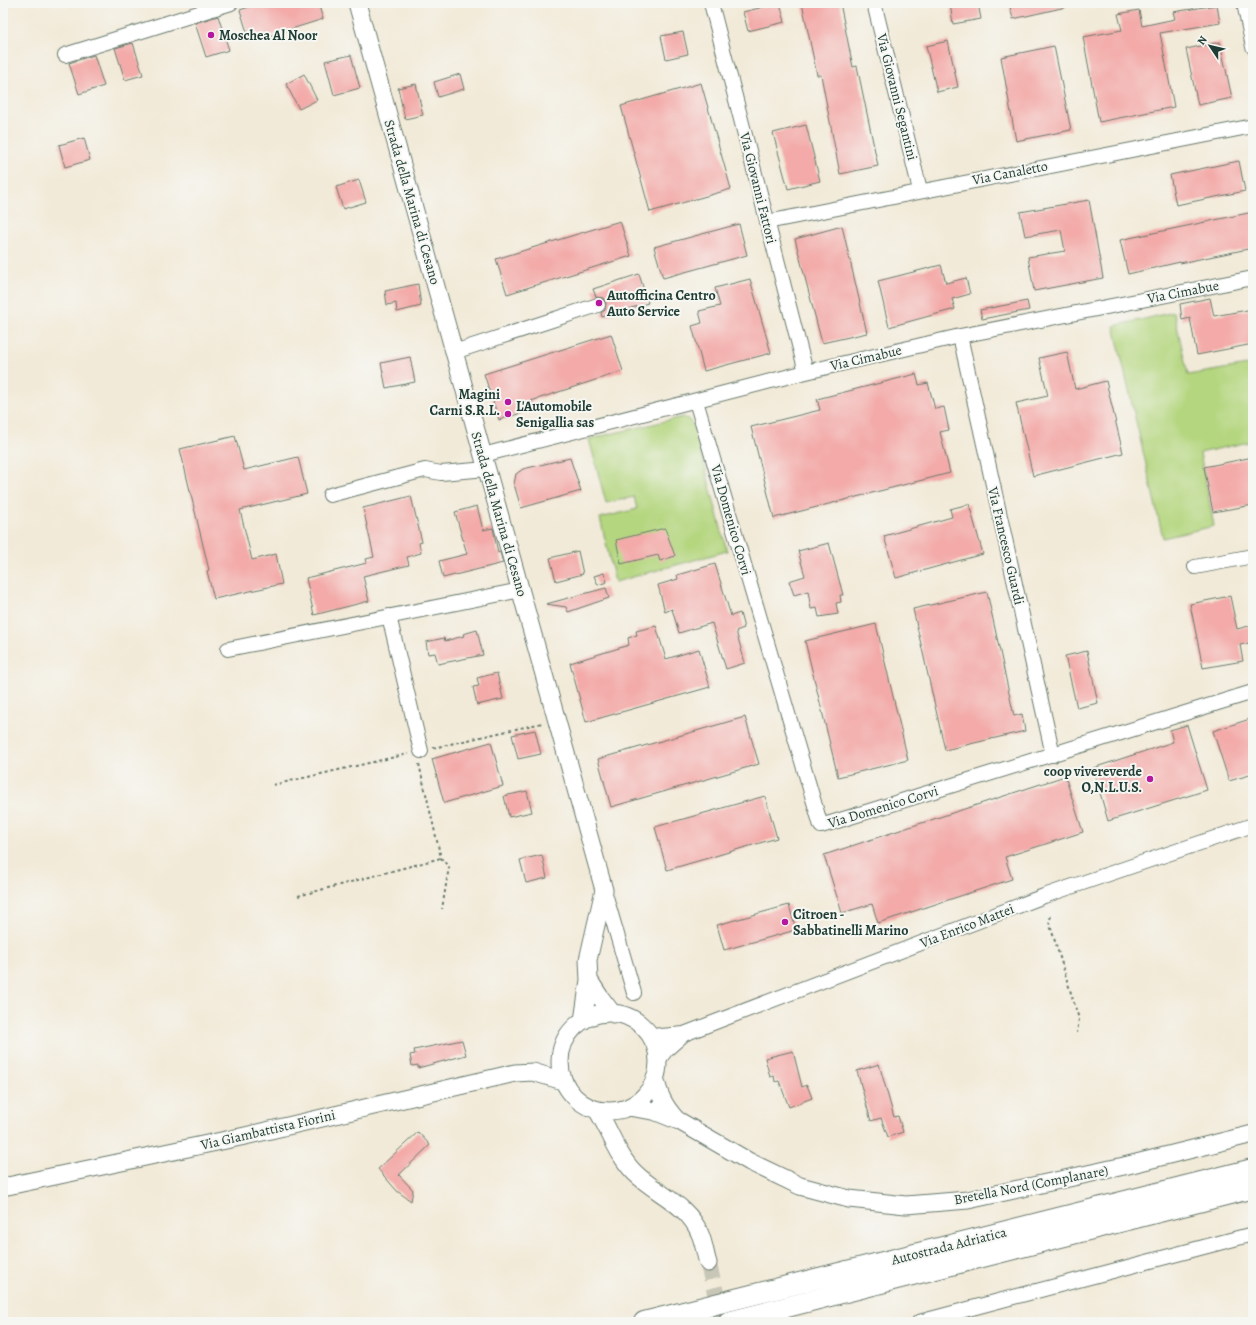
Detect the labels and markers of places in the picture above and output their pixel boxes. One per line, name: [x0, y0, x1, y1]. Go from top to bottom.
place label: Moschea Al Noor: [219, 26, 318, 45]
marker: Moschea Al Noor: [206, 30, 216, 40]
place label: Autofficina Centro Auto Service: [606, 286, 716, 321]
marker: Autofficina Centro Auto Service: [594, 298, 604, 308]
place label: Magini Carni S.R.L.: [429, 385, 500, 420]
marker: Magini Carni S.R.L.: [503, 397, 513, 407]
place label: L'Automobile Senigallia sas: [516, 397, 595, 432]
marker: L'Automobile Senigallia sas: [503, 409, 513, 419]
place label: coop vivereverde O,N.L.U.S.: [1044, 762, 1143, 797]
marker: coop vivereverde O,N.L.U.S.: [1145, 774, 1155, 784]
place label: Citroen - Sabbatinelli Marino: [793, 905, 908, 940]
marker: Citroen - Sabbatinelli Marino: [780, 917, 790, 927]

